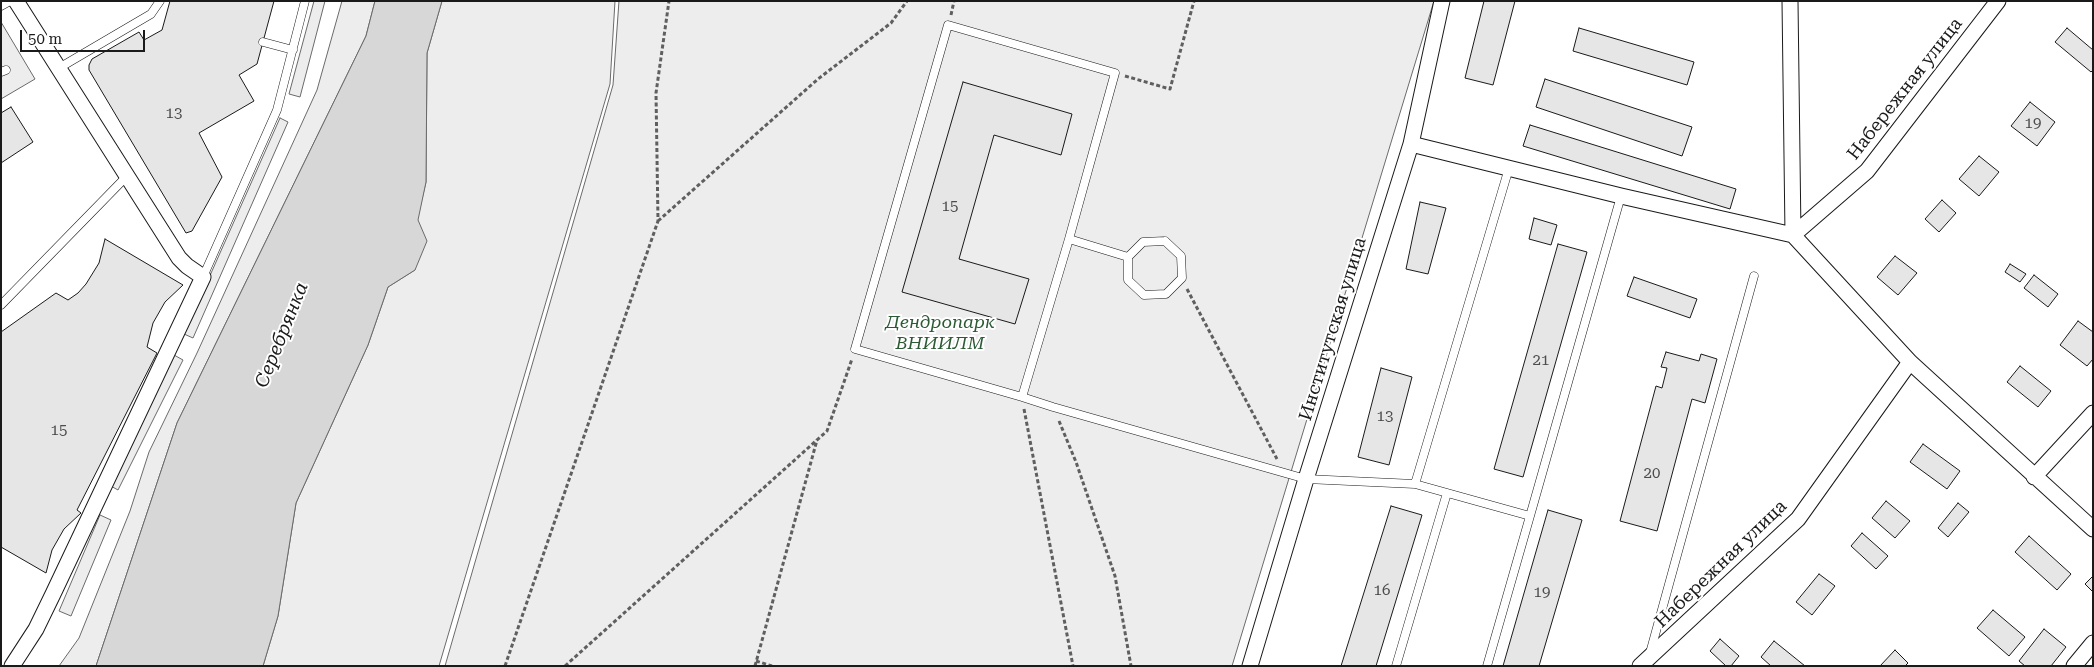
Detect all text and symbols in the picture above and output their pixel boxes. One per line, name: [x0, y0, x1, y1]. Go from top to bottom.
street label: Набережная улица: [1843, 14, 1967, 164]
scale bar: [22, 20, 148, 52]
text: 50 m: [28, 30, 62, 48]
house number: 13: [166, 105, 182, 123]
house number: 19: [2025, 115, 2041, 133]
house number: 15: [942, 198, 958, 216]
street label: Институтская улица: [1295, 235, 1371, 423]
water label: Серебрянка: [250, 279, 314, 391]
park label: Дендропарк ВНИИЛМ: [885, 312, 995, 354]
house number: 21: [1533, 352, 1549, 370]
house number: 13: [1377, 408, 1393, 426]
house number: 15: [51, 422, 67, 440]
house number: 20: [1644, 465, 1660, 483]
street label: Набережная улица: [1651, 496, 1791, 632]
house number: 16: [1374, 582, 1390, 600]
house number: 19: [1534, 584, 1550, 602]

